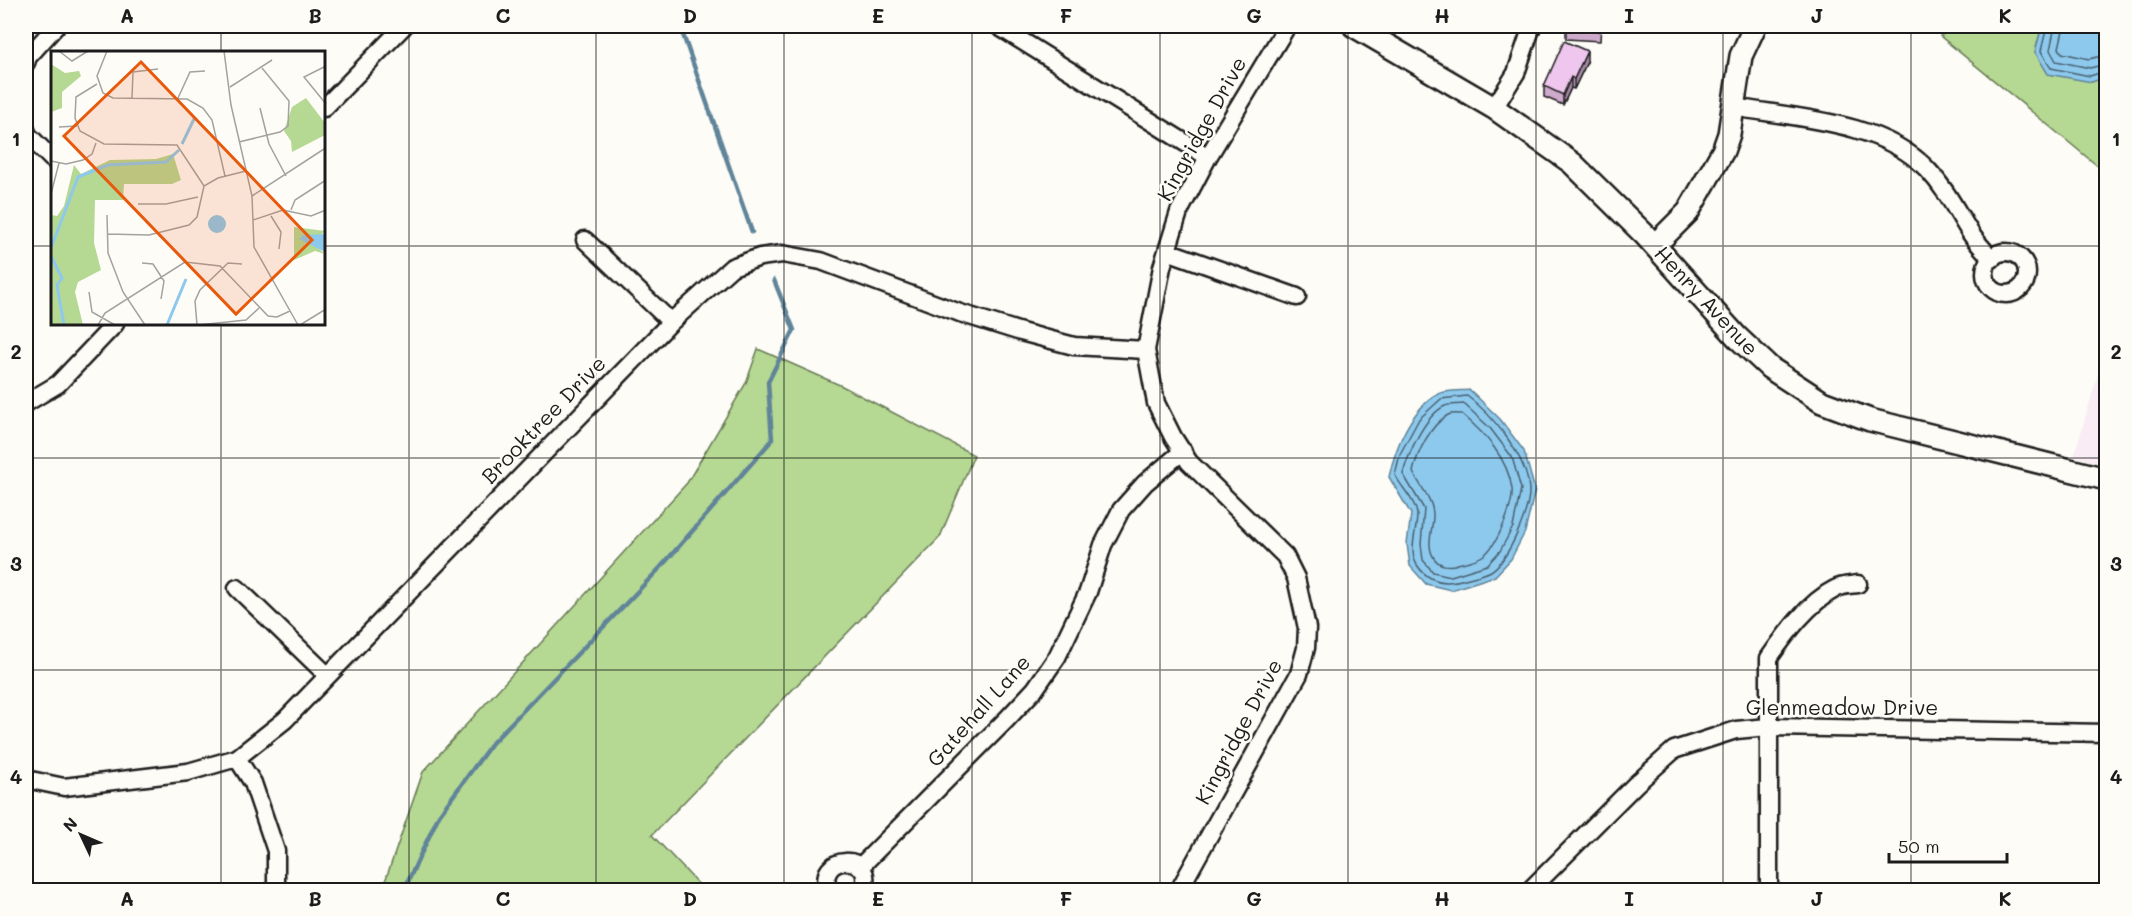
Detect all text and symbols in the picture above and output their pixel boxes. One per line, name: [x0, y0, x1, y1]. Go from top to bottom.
text: A: [120, 2, 134, 28]
text: B: [308, 2, 322, 28]
text: C: [496, 2, 511, 28]
text: D: [683, 2, 697, 28]
text: E: [872, 2, 884, 28]
text: F: [1060, 2, 1073, 28]
text: G: [1246, 2, 1262, 28]
text: H: [1434, 2, 1450, 28]
text: I: [1624, 2, 1634, 28]
text: J: [1810, 2, 1824, 28]
text: K: [1998, 2, 2012, 28]
inset map: [51, 51, 326, 326]
street label: Kingridge Drive: [1150, 51, 1251, 205]
text: 1: [12, 125, 20, 151]
text: 1: [2112, 125, 2120, 151]
street label: Henry Avenue: [1649, 239, 1765, 361]
text: 2: [10, 338, 22, 364]
text: 2: [2110, 338, 2122, 364]
street label: Brooktree Drive: [475, 349, 611, 489]
text: 3: [10, 550, 22, 576]
text: 3: [2110, 550, 2122, 576]
street label: Gatehall Lane: [920, 648, 1035, 772]
street label: Kingridge Drive: [1188, 654, 1287, 809]
street label: Glenmeadow Drive: [1746, 693, 1938, 720]
text: 4: [10, 763, 23, 789]
text: 4: [2110, 763, 2123, 789]
north arrow: [51, 805, 111, 865]
text: N: [58, 813, 82, 836]
scale bar: [1889, 826, 2008, 864]
text: 50 m: [1898, 834, 1940, 858]
text: A: [120, 885, 134, 911]
text: B: [308, 885, 322, 911]
text: C: [496, 885, 511, 911]
text: D: [683, 885, 697, 911]
text: E: [872, 885, 884, 911]
text: F: [1060, 885, 1073, 911]
text: G: [1246, 885, 1262, 911]
text: H: [1434, 885, 1450, 911]
text: I: [1624, 885, 1634, 911]
text: J: [1810, 885, 1824, 911]
text: K: [1998, 885, 2012, 911]

